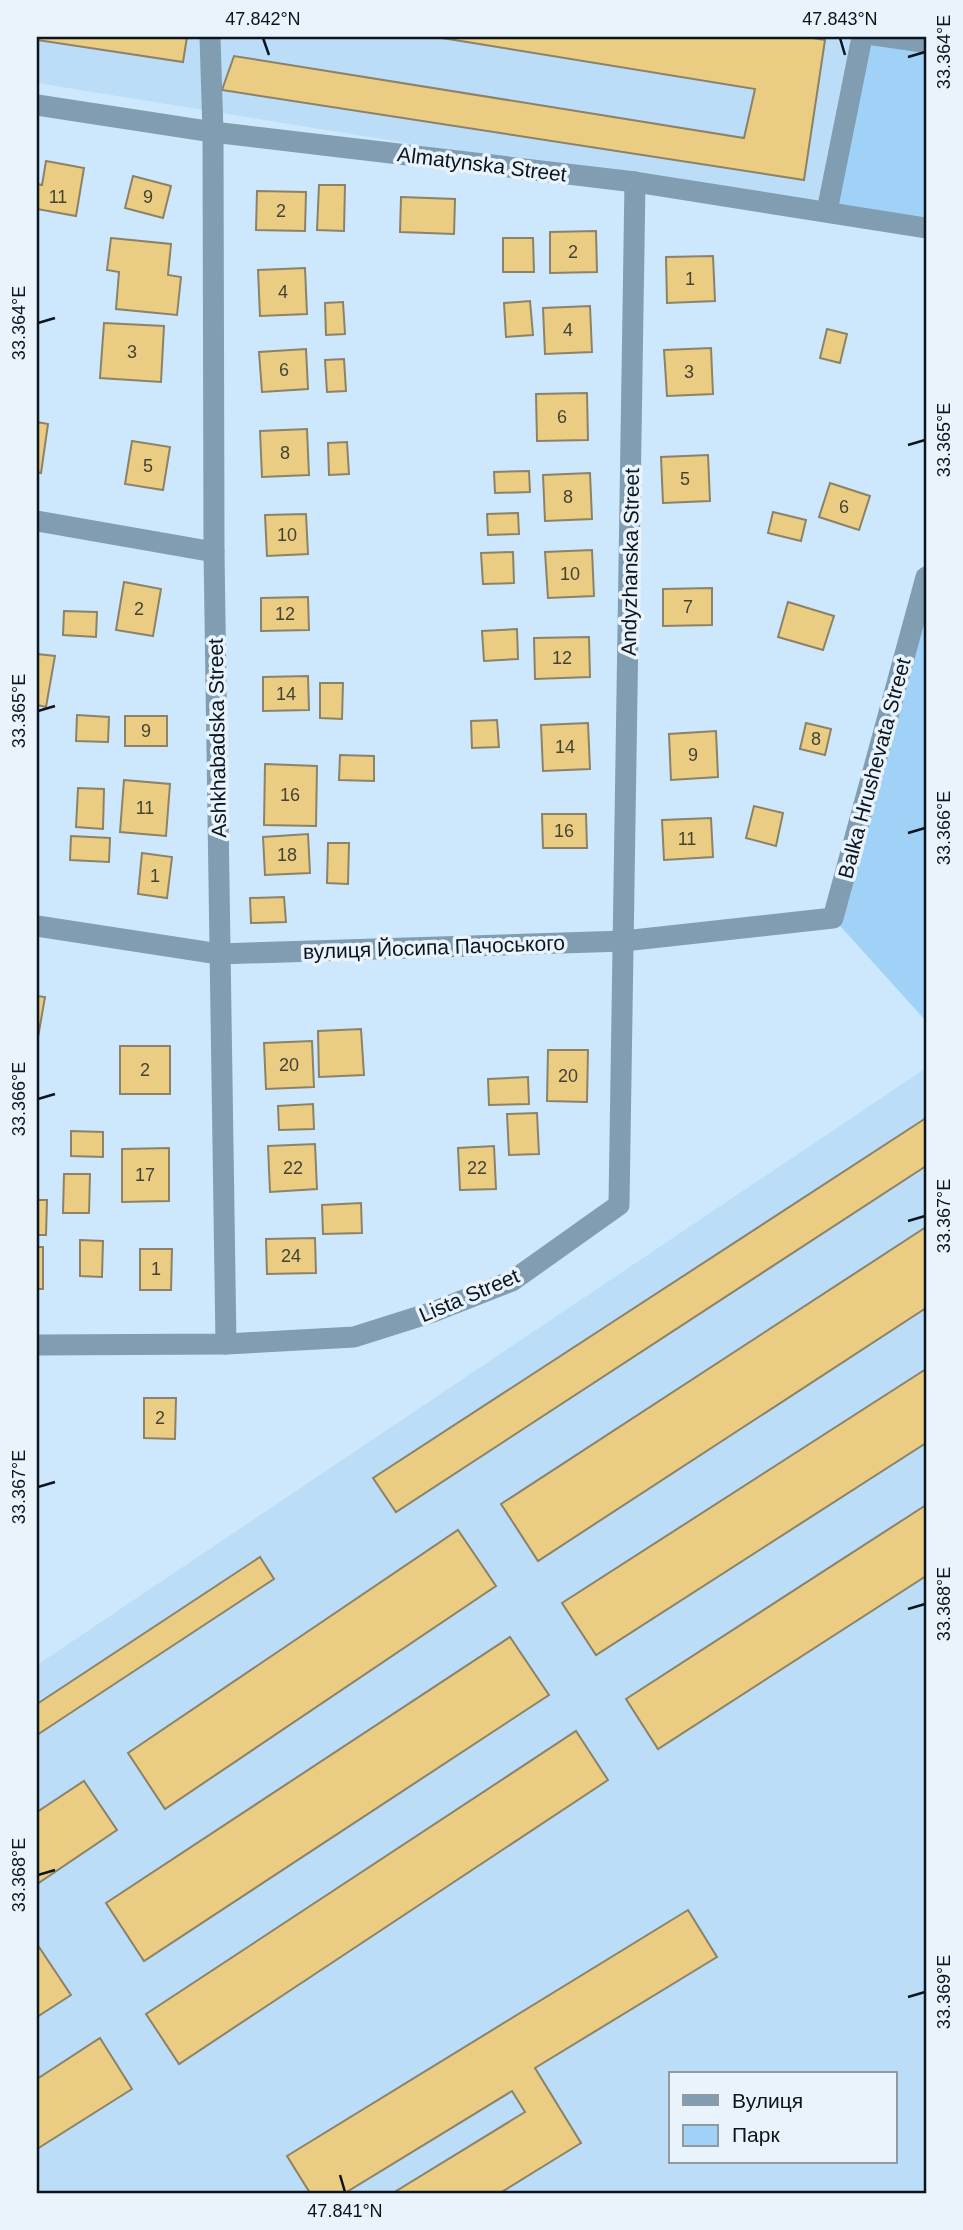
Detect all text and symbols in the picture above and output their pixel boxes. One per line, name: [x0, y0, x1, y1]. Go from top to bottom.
text: 47.842°N: [225, 9, 301, 29]
text: 47.843°N: [802, 9, 878, 29]
text: 33.364°E: [934, 15, 954, 89]
street label: Almatynska Street: [396, 142, 568, 186]
house number: 11: [49, 187, 67, 207]
house number: 9: [143, 187, 153, 207]
house number: 2: [276, 201, 286, 221]
house number: 2: [568, 242, 578, 262]
house number: 1: [685, 269, 695, 289]
house number: 4: [278, 282, 288, 302]
text: 33.364°E: [9, 286, 29, 360]
house number: 4: [563, 320, 573, 340]
house number: 3: [127, 342, 137, 362]
house number: 6: [279, 360, 289, 380]
house number: 3: [684, 362, 694, 382]
text: 33.365°E: [934, 403, 954, 477]
house number: 6: [557, 407, 567, 427]
house number: 8: [280, 443, 290, 463]
house number: 5: [143, 456, 153, 476]
street label: Andyzhanska Street: [617, 468, 643, 656]
house number: 5: [680, 469, 690, 489]
house number: 8: [563, 487, 573, 507]
house number: 6: [839, 497, 849, 517]
house number: 10: [277, 525, 297, 545]
house number: 10: [560, 564, 580, 584]
house number: 7: [683, 597, 693, 617]
house number: 2: [134, 599, 144, 619]
house number: 12: [275, 604, 295, 624]
street label: Ashkhabadska Street: [204, 638, 230, 838]
house number: 12: [552, 648, 572, 668]
street label: Balka Hrushevata Street: [833, 655, 915, 881]
text: 33.365°E: [9, 674, 29, 748]
house number: 14: [276, 684, 296, 704]
house number: 9: [141, 721, 151, 741]
house number: 8: [811, 729, 821, 749]
house number: 14: [555, 737, 575, 757]
house number: 9: [688, 745, 698, 765]
house number: 16: [280, 785, 300, 805]
text: 33.366°E: [934, 791, 954, 865]
house number: 11: [136, 798, 154, 818]
house number: 16: [554, 821, 574, 841]
house number: 11: [678, 829, 696, 849]
house number: 18: [277, 845, 297, 865]
house number: 1: [150, 866, 160, 886]
street label: вулиця Йосипа Пачоського: [303, 931, 565, 963]
house number: 20: [279, 1055, 299, 1075]
house number: 2: [140, 1060, 150, 1080]
text: 33.366°E: [9, 1062, 29, 1136]
house number: 20: [558, 1066, 578, 1086]
house number: 22: [283, 1158, 303, 1178]
house number: 22: [467, 1158, 487, 1178]
house number: 17: [135, 1165, 155, 1185]
text: 33.367°E: [934, 1179, 954, 1253]
house number: 24: [281, 1246, 301, 1266]
house number: 1: [151, 1259, 161, 1279]
street label: Lista Street: [416, 1264, 523, 1326]
house number: 2: [155, 1408, 165, 1428]
text: 33.367°E: [9, 1450, 29, 1524]
text: 33.368°E: [934, 1567, 954, 1641]
text: 33.368°E: [9, 1838, 29, 1912]
text: 33.369°E: [934, 1955, 954, 2029]
legend: [669, 2072, 897, 2164]
text: Вулиця: [732, 2089, 803, 2112]
text: Парк: [732, 2123, 780, 2146]
text: 47.841°N: [307, 2201, 383, 2221]

